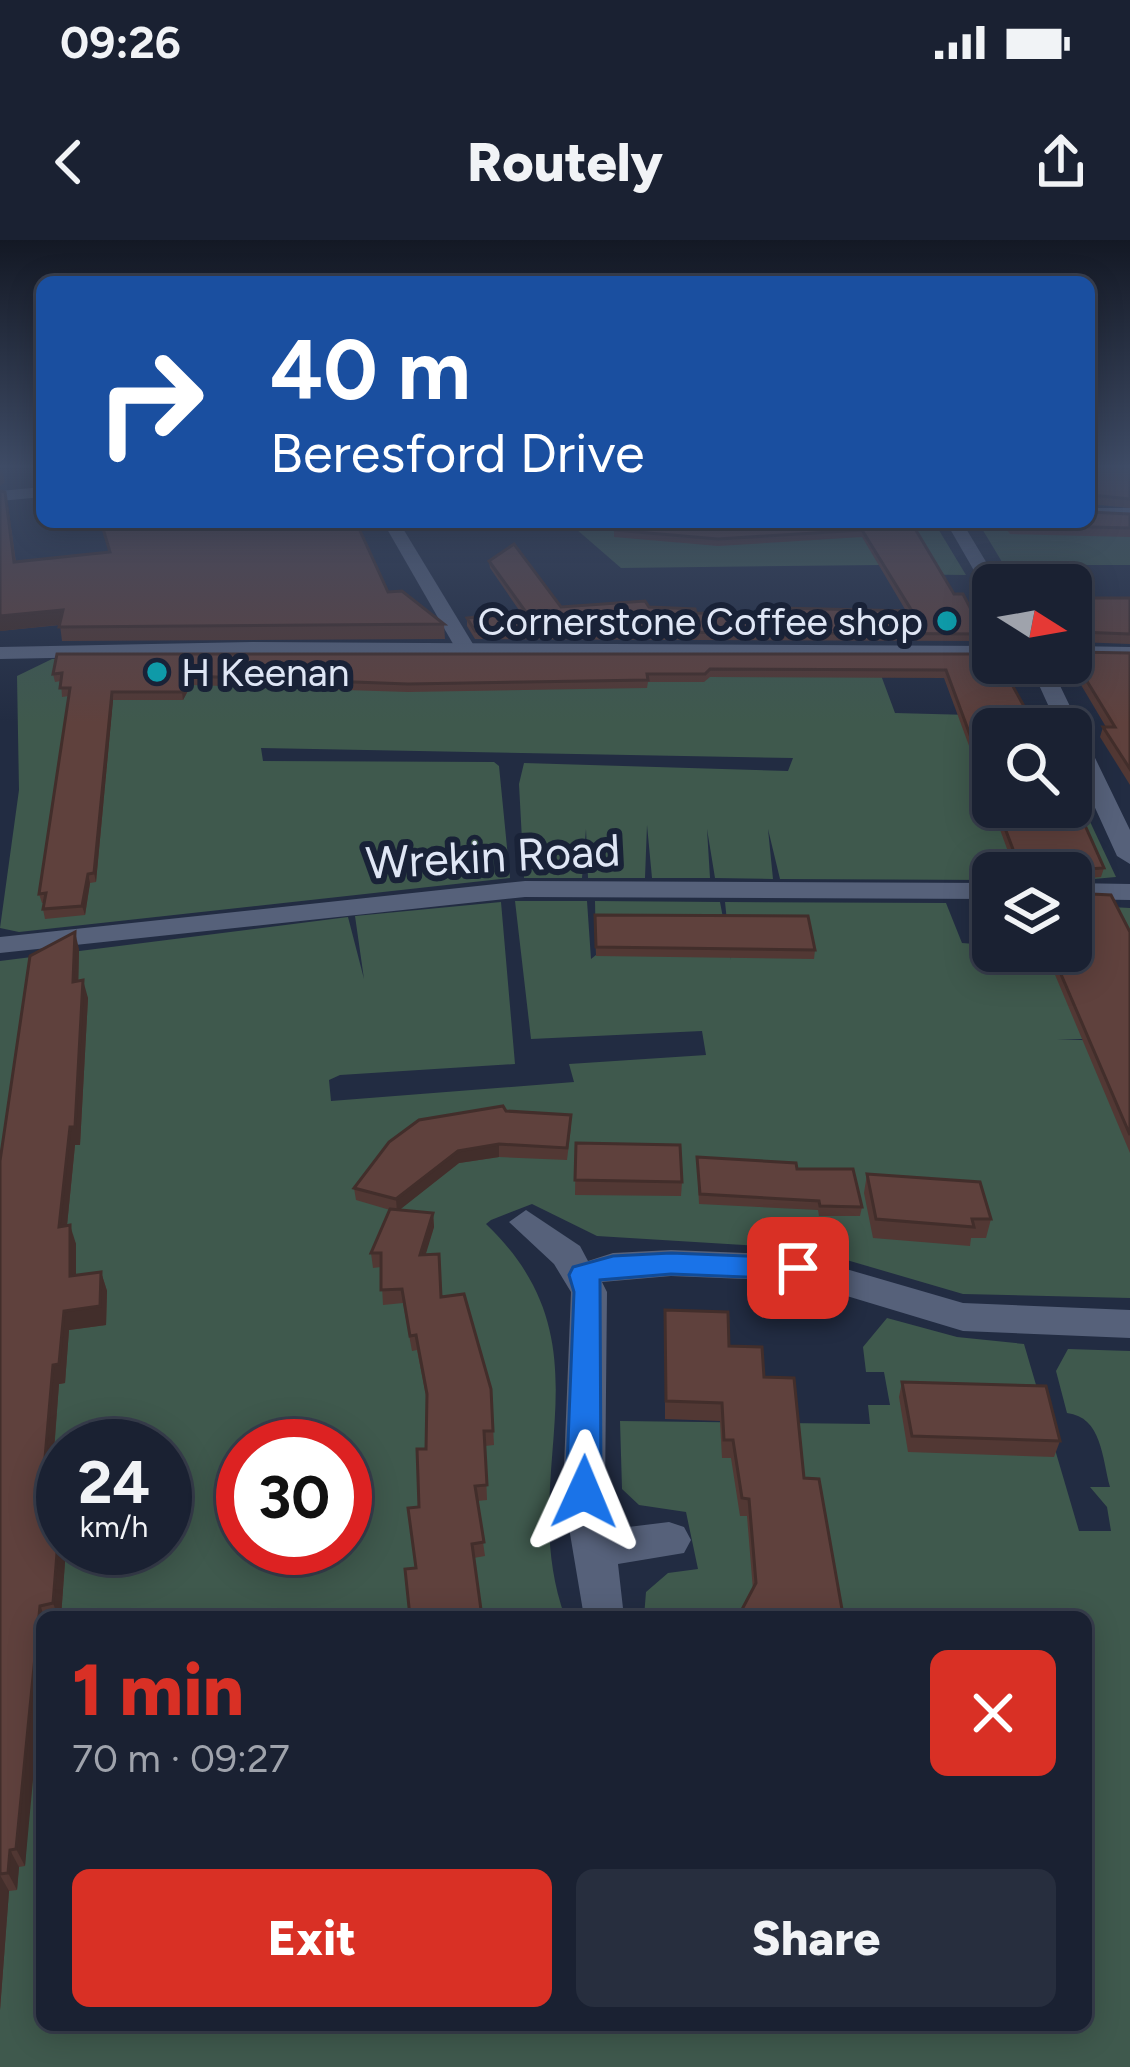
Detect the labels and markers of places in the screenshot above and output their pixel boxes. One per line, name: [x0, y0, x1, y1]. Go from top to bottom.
place label: Cornerstone Coffee shop: [477, 598, 923, 645]
marker: Cornerstone Coffee shop: [934, 608, 960, 634]
place label: H Keenan: [181, 649, 349, 696]
marker: H Keenan: [144, 659, 170, 685]
pin: [747, 1217, 849, 1319]

